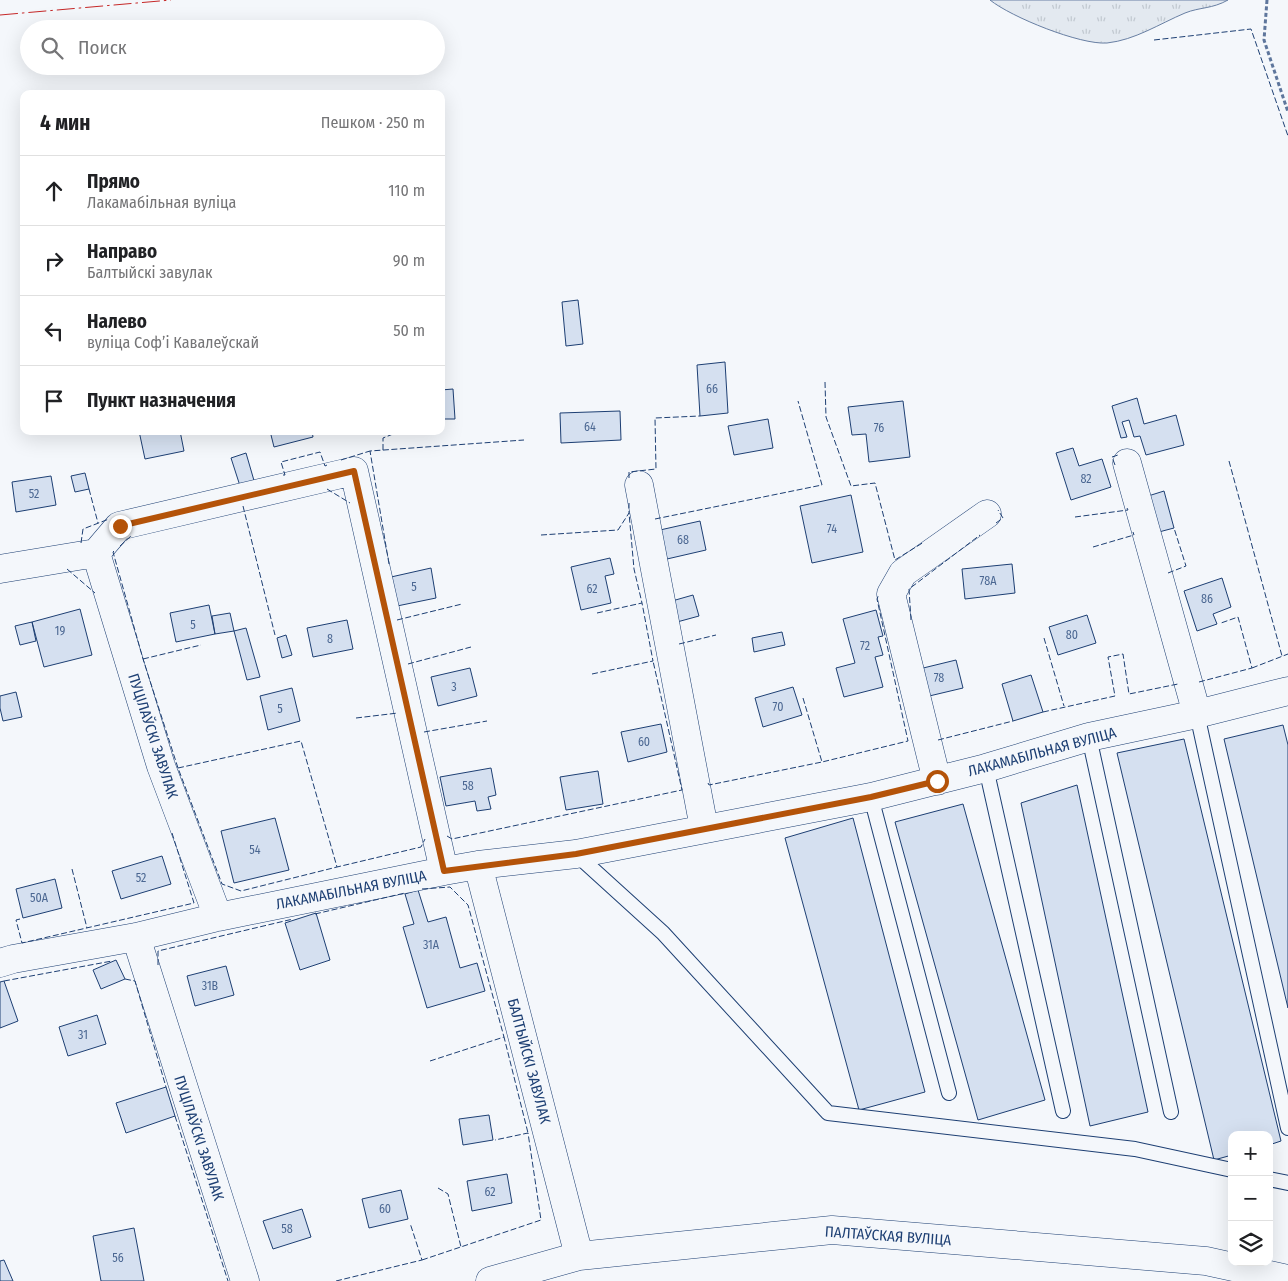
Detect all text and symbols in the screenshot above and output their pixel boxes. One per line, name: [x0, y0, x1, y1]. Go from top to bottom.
search box: [20, 20, 445, 75]
icon: search: [38, 34, 66, 62]
text: Поиск: [78, 36, 127, 59]
text: 4 мин: [40, 110, 90, 136]
text: Пешком · 250 m: [321, 113, 425, 132]
text: Прямо: [87, 170, 140, 193]
icon: ahead: [40, 177, 68, 205]
text: 110 m: [388, 181, 425, 200]
text: Лакамабільная вуліца: [87, 193, 236, 212]
text: Направо: [87, 240, 157, 263]
icon: right: [40, 247, 68, 275]
text: 90 m: [393, 251, 425, 270]
text: Балтыйскі завулак: [87, 263, 212, 282]
text: Налево: [87, 310, 147, 333]
icon: left: [40, 317, 68, 345]
text: 50 m: [393, 321, 425, 340]
text: вуліца Софʼі Кавалеўскай: [87, 333, 259, 352]
house number: 66: [706, 382, 718, 396]
icon: arrive: [40, 387, 68, 415]
text: Пункт назначения: [87, 389, 236, 412]
house number: 64: [584, 420, 596, 434]
house number: 76: [874, 421, 884, 435]
house number: 82: [1080, 472, 1092, 486]
house number: 52: [29, 487, 39, 501]
route end: [109, 515, 132, 538]
house number: 74: [827, 522, 837, 536]
house number: 68: [677, 533, 689, 547]
house number: 78А: [980, 574, 997, 588]
house number: 5: [411, 580, 417, 594]
house number: 62: [586, 582, 598, 596]
house number: 86: [1201, 592, 1213, 606]
house number: 5: [190, 618, 196, 632]
house number: 19: [55, 624, 65, 638]
house number: 80: [1066, 628, 1078, 642]
house number: 8: [327, 632, 333, 646]
house number: 72: [860, 639, 870, 653]
street label: ПУЦІЛАЎСКІ ЗАВУЛАК: [124, 671, 182, 801]
house number: 78: [934, 671, 944, 685]
house number: 3: [451, 680, 457, 694]
house number: 70: [773, 700, 783, 714]
house number: 5: [277, 702, 283, 716]
street label: ЛАКАМАБІЛЬНАЯ ВУЛІЦА: [966, 724, 1118, 780]
house number: 60: [638, 735, 650, 749]
route start: [926, 770, 949, 793]
house number: 58: [462, 779, 474, 793]
house number: 54: [249, 843, 261, 857]
street label: ЛАКАМАБІЛЬНАЯ ВУЛІЦА: [274, 867, 428, 913]
house number: 52: [136, 871, 146, 885]
house number: 50А: [30, 891, 49, 905]
house number: 31А: [423, 938, 440, 952]
house number: 31В: [202, 979, 219, 993]
street label: БАЛТЫЙСКІ ЗАВУЛАК: [504, 996, 554, 1126]
house number: 31: [78, 1028, 88, 1042]
street label: ПУЦІЛАЎСКІ ЗАВУЛАК: [170, 1073, 228, 1203]
map controls: [1228, 1131, 1273, 1266]
button: +: [1228, 1131, 1273, 1176]
button: −: [1228, 1176, 1273, 1221]
house number: 62: [484, 1185, 496, 1199]
house number: 60: [379, 1202, 391, 1216]
button: layers: [1228, 1221, 1273, 1266]
house number: 58: [281, 1222, 293, 1236]
street label: ПАЛТАЎСКАЯ ВУЛІЦА: [824, 1223, 952, 1249]
house number: 56: [112, 1251, 124, 1265]

